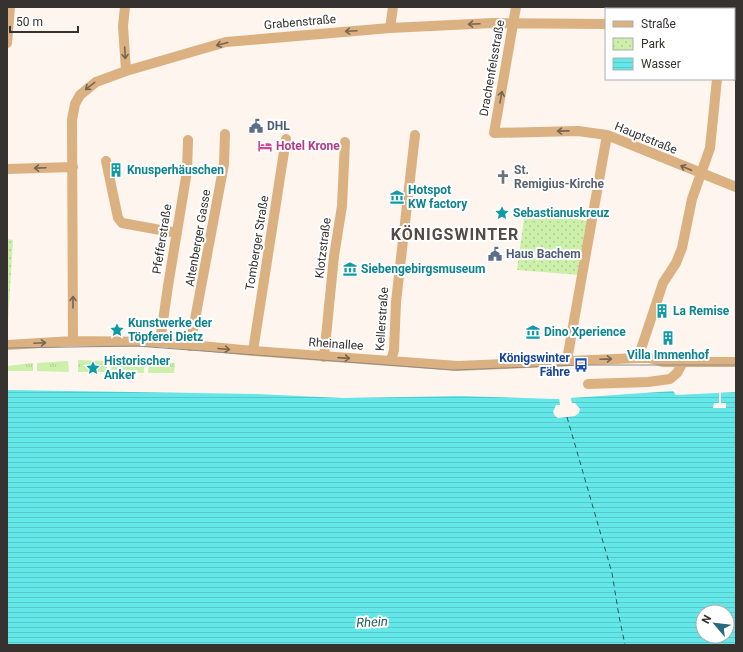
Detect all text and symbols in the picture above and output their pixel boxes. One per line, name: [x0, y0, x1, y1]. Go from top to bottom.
scale bar: [10, 8, 78, 34]
legend: [605, 8, 735, 80]
street label: Grabenstraße: [263, 12, 337, 32]
text: 50 m: [16, 15, 43, 29]
text: Straße: [641, 17, 676, 31]
street label: Drachenfelsstraße: [477, 19, 507, 117]
one-way arrow: [468, 21, 481, 28]
one-way arrow: [345, 27, 358, 34]
text: Park: [641, 37, 666, 51]
one-way arrow: [215, 41, 228, 48]
one-way arrow: [121, 46, 129, 59]
text: Wasser: [641, 57, 681, 71]
one-way arrow: [85, 82, 96, 91]
one-way arrow: [497, 90, 505, 103]
public building icon: DHL: [248, 118, 264, 134]
place label: DHL: [267, 119, 290, 133]
street label: Hauptstraße: [613, 119, 679, 157]
one-way arrow: [557, 128, 570, 135]
hotel icon: Hotel Krone: [257, 138, 273, 154]
place label: Hotel Krone: [276, 139, 340, 153]
building icon: Knusperhäuschen: [108, 162, 124, 178]
place label: Knusperhäuschen: [127, 163, 224, 177]
place label: St. Remigius-Kirche: [514, 163, 604, 191]
one-way arrow: [34, 164, 47, 172]
one-way arrow: [681, 164, 693, 171]
church icon: St. Remigius-Kirche: [495, 169, 511, 185]
place label: Hotspot KW factory: [408, 183, 468, 211]
street label: Altenberger Gasse: [183, 188, 213, 288]
museum icon: Hotspot KW factory: [389, 189, 405, 205]
street label: Tomberger Straße: [243, 194, 271, 292]
street label: Pfefferstraße: [150, 203, 174, 275]
place icon: Sebastianuskreuz: [494, 205, 510, 221]
place label: Sebastianuskreuz: [513, 206, 609, 220]
street label: Klotzstraße: [312, 217, 334, 279]
district label: KÖNIGSWINTER: [391, 225, 519, 244]
public building icon: Haus Bachem: [487, 246, 503, 262]
place label: Haus Bachem: [506, 247, 581, 261]
museum icon: Siebengebirgsmuseum: [342, 261, 358, 277]
place label: Siebengebirgsmuseum: [361, 262, 485, 276]
street label: Kellerstraße: [373, 287, 391, 351]
one-way arrow: [69, 296, 77, 309]
building icon: La Remise: [654, 303, 670, 319]
place label: La Remise: [673, 304, 730, 318]
place label: Kunstwerke der Töpferei Dietz: [128, 316, 213, 344]
place icon: Kunstwerke der Töpferei Dietz: [109, 322, 125, 338]
museum icon: Dino Xperience: [525, 324, 541, 340]
place label: Dino Xperience: [544, 325, 626, 339]
building icon: Villa Immenhof: [660, 330, 676, 346]
street label: Rheinallee: [308, 335, 364, 353]
one-way arrow: [33, 339, 46, 346]
one-way arrow: [217, 345, 230, 352]
place label: Villa Immenhof: [627, 348, 710, 362]
place label: Königswinter Fähre: [499, 351, 571, 379]
place label: Historischer Anker: [104, 354, 171, 382]
one-way arrow: [337, 355, 350, 362]
one-way arrow: [599, 355, 612, 363]
bus stop icon: Königswinter Fähre: [573, 357, 589, 373]
place icon: Historischer Anker: [85, 360, 101, 376]
north arrow: [695, 604, 735, 644]
text: N: [699, 613, 714, 626]
water label: Rhein: [356, 614, 388, 630]

